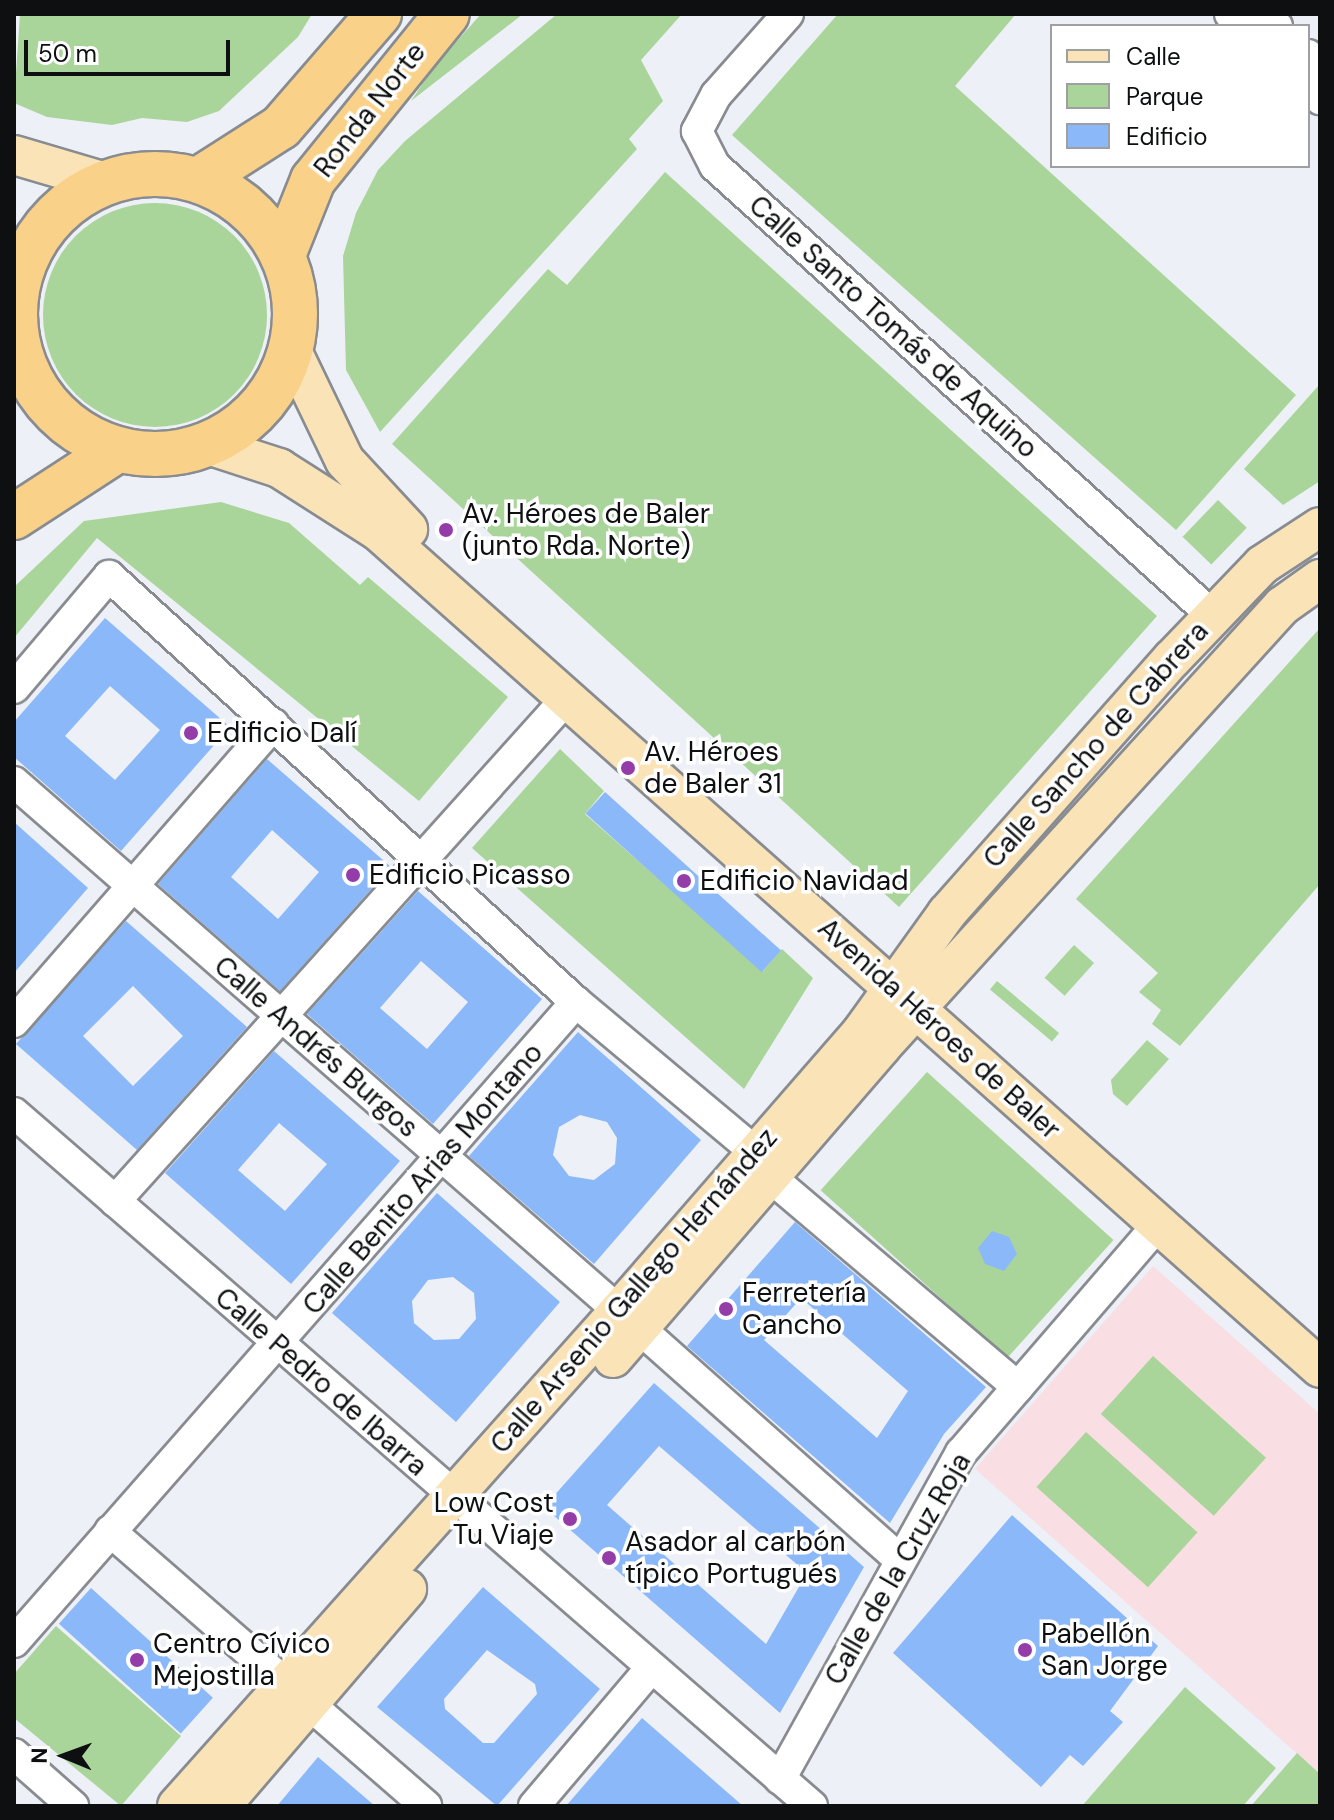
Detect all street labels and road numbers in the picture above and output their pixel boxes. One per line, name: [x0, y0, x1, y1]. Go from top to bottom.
street label: Ronda Norte: [307, 36, 433, 184]
street label: Calle Santo Tomás de Aquino: [742, 189, 1044, 465]
street label: Calle Sancho de Cabrera: [976, 615, 1216, 875]
street label: Avenida Héroes de Baler: [811, 911, 1067, 1147]
street label: Calle Andrés Burgos: [207, 949, 425, 1145]
street label: Calle Benito Arias Montano: [296, 1036, 550, 1322]
street label: Calle Arsenio Gallego Hernández: [484, 1122, 784, 1460]
street label: Calle Pedro de Ibarra: [208, 1281, 434, 1483]
street label: Calle de la Cruz Roja: [818, 1447, 978, 1691]

